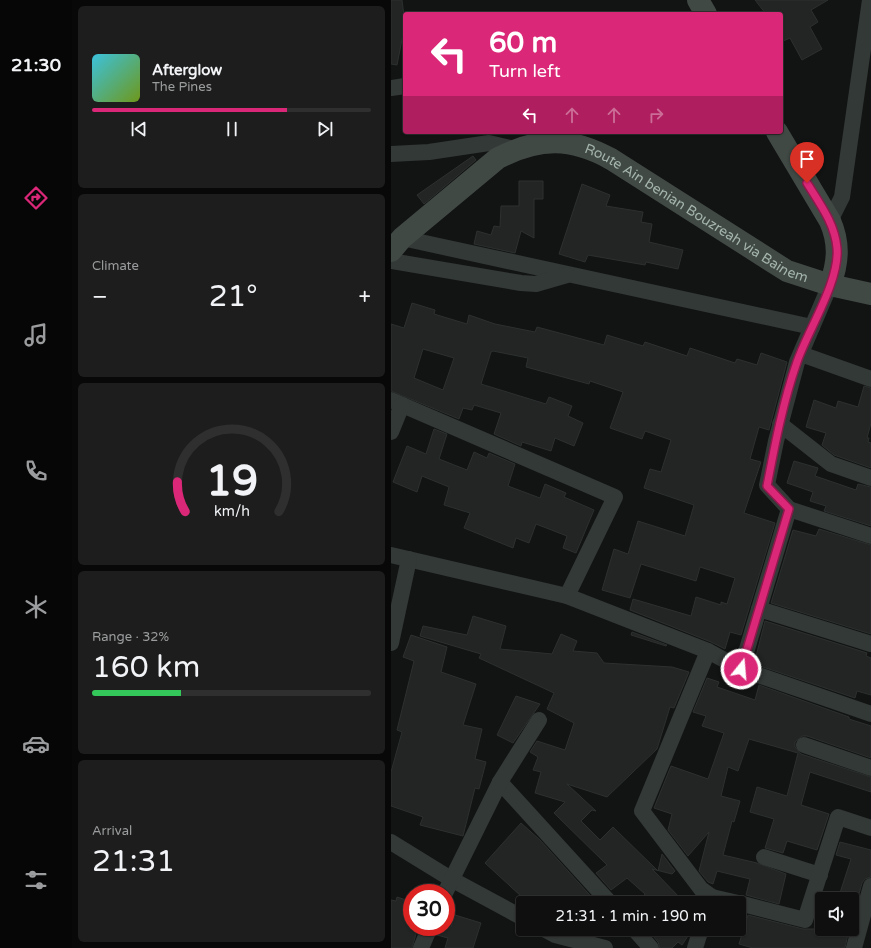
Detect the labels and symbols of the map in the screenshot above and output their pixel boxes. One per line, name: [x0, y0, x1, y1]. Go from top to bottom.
street label: Route Ain benian Bouzreah via Bainem: [582, 140, 810, 286]
pin: [790, 142, 824, 183]
position arrow: [720, 648, 762, 690]
speed limit sign: 30: [403, 884, 455, 936]

